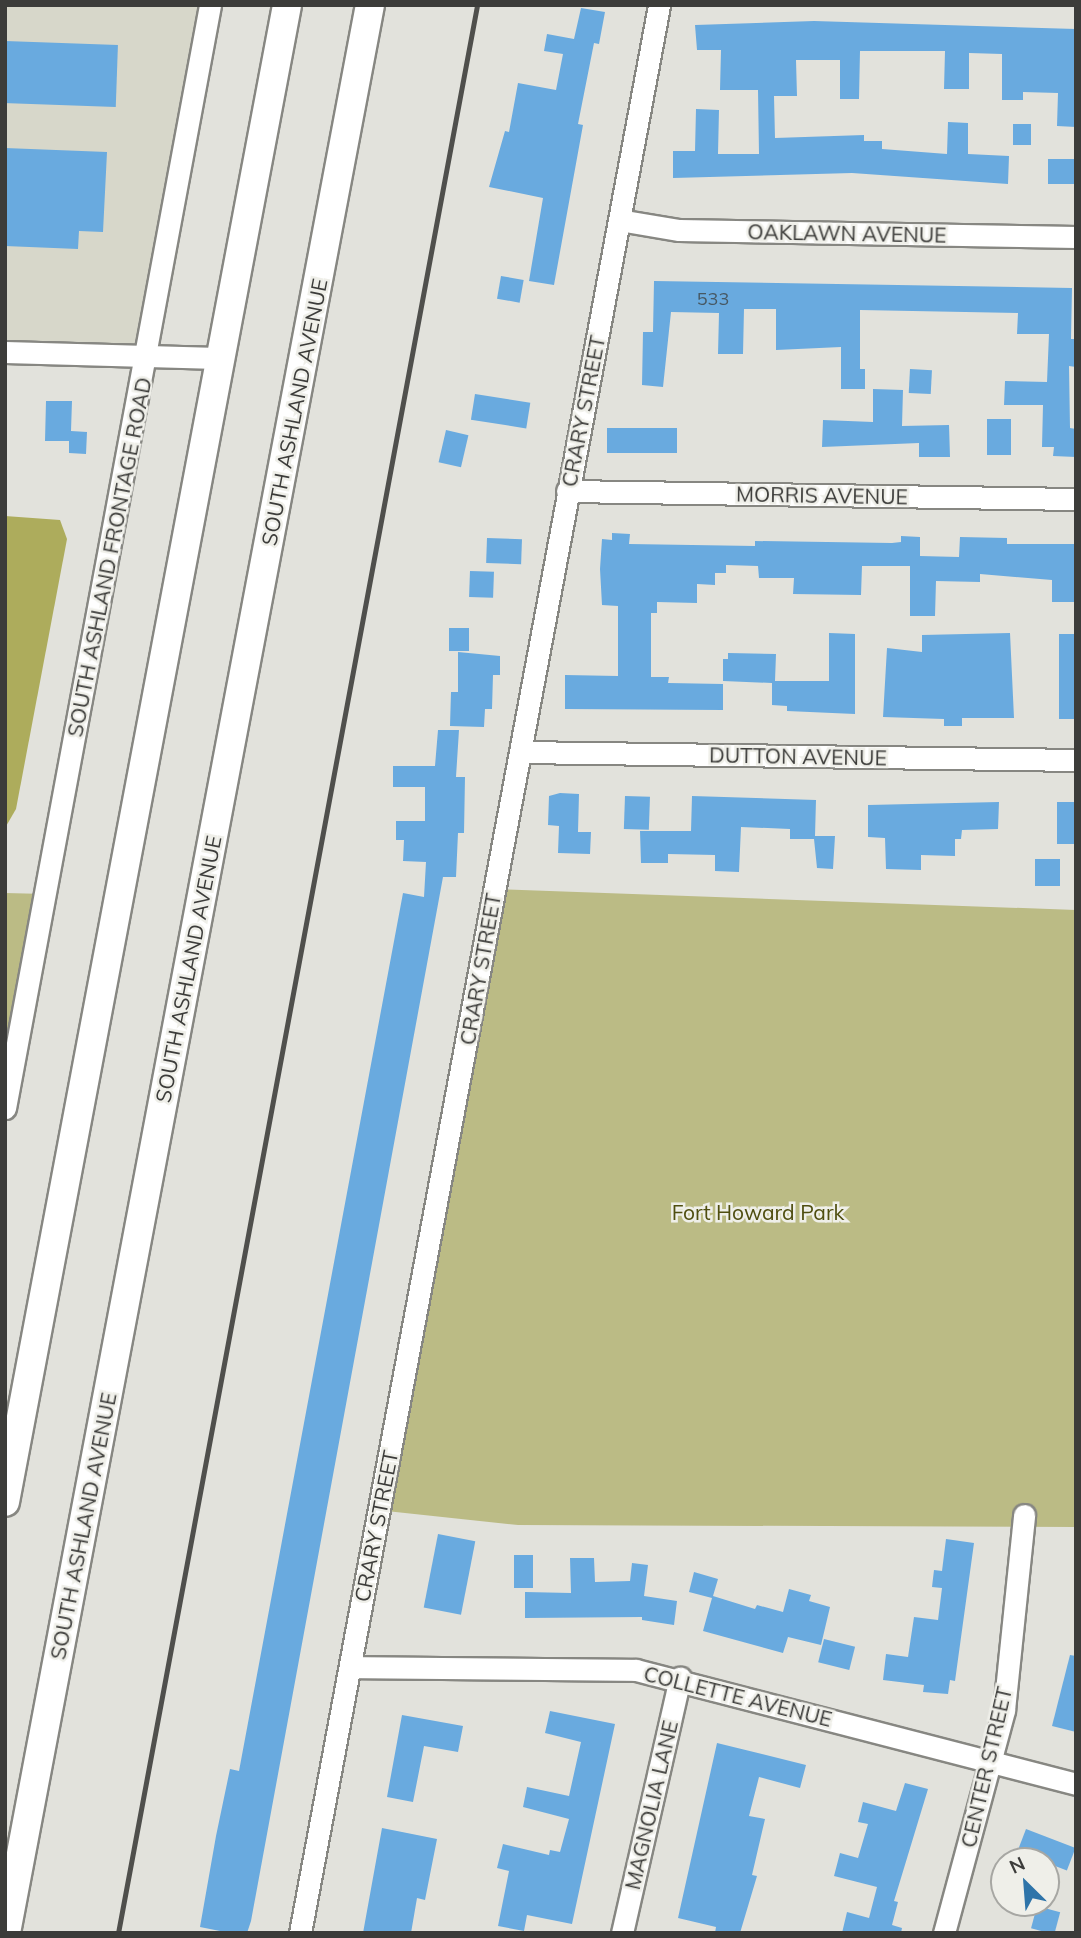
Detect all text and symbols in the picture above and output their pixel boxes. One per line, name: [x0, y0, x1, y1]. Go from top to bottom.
street label: OAKLAWN AVENUE: [747, 219, 947, 247]
street label: SOUTH ASHLAND AVENUE: [256, 276, 332, 548]
house number: 533: [697, 288, 729, 310]
street label: CRARY STREET: [556, 333, 610, 489]
street label: SOUTH ASHLAND FRONTAGE ROAD: [62, 375, 156, 739]
street label: MORRIS AVENUE: [736, 481, 908, 509]
street label: DUTTON AVENUE: [709, 742, 887, 770]
street label: SOUTH ASHLAND AVENUE: [150, 833, 226, 1105]
street label: CRARY STREET: [454, 891, 506, 1047]
park label: Fort Howard Park: [672, 1199, 844, 1225]
street label: SOUTH ASHLAND AVENUE: [45, 1390, 121, 1662]
street label: CRARY STREET: [349, 1448, 403, 1604]
street label: COLLETTE AVENUE: [641, 1660, 835, 1732]
street label: CENTER STREET: [955, 1684, 1017, 1850]
street label: MAGNOLIA LANE: [619, 1718, 683, 1892]
north arrow: [990, 1847, 1060, 1917]
text: N: [1005, 1851, 1029, 1879]

